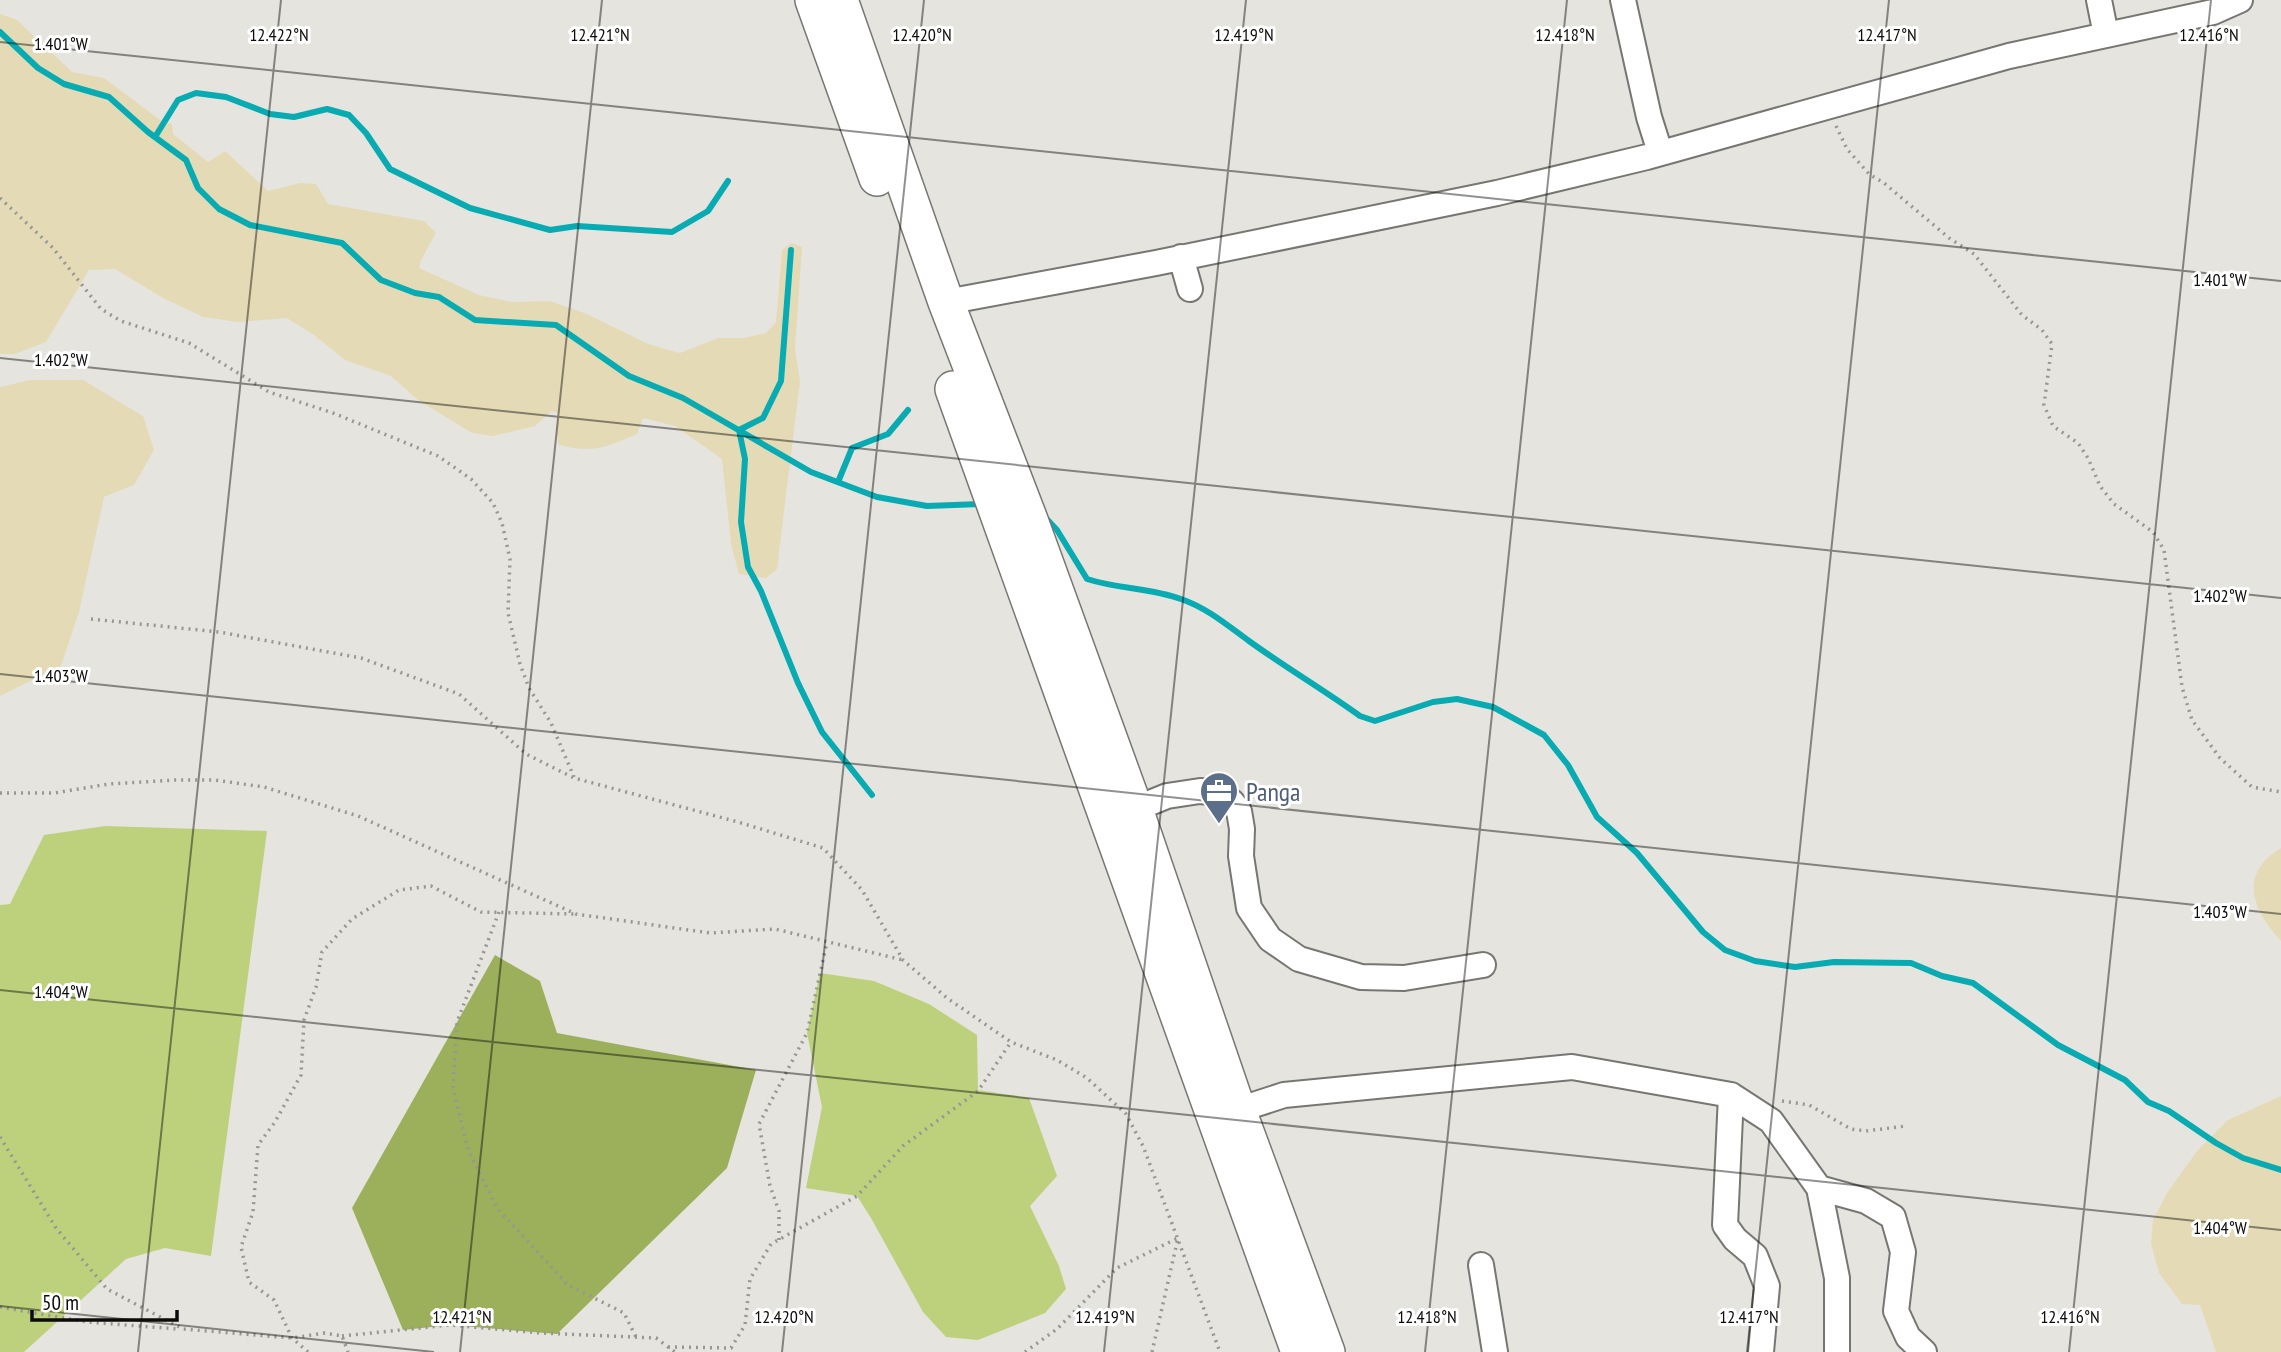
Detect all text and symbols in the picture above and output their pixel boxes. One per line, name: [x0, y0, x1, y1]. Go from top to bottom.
text: 12.422°N: [249, 23, 309, 46]
text: 12.421°N: [570, 23, 630, 46]
text: 12.420°N: [892, 23, 952, 46]
text: 12.419°N: [1214, 23, 1274, 46]
text: 12.418°N: [1535, 23, 1595, 46]
text: 12.417°N: [1857, 23, 1917, 46]
text: 12.416°N: [2179, 23, 2239, 46]
text: 1.401°W: [34, 32, 88, 55]
text: 1.401°W: [2193, 268, 2247, 291]
text: 1.402°W: [34, 348, 88, 371]
text: 1.402°W: [2193, 584, 2247, 607]
text: 1.403°W: [34, 664, 88, 687]
office icon: Panga: [1198, 770, 1240, 825]
place label: Panga: [1246, 775, 1300, 808]
text: 1.403°W: [2193, 900, 2247, 923]
text: 1.404°W: [34, 980, 88, 1003]
text: 1.404°W: [2193, 1216, 2247, 1239]
scale bar: [32, 1278, 177, 1322]
text: 50 m: [42, 1289, 79, 1316]
text: 12.421°N: [432, 1305, 492, 1328]
text: 12.420°N: [754, 1305, 814, 1328]
text: 12.419°N: [1075, 1305, 1135, 1328]
text: 12.418°N: [1397, 1305, 1457, 1328]
text: 12.417°N: [1719, 1305, 1779, 1328]
text: 12.416°N: [2040, 1305, 2100, 1328]

